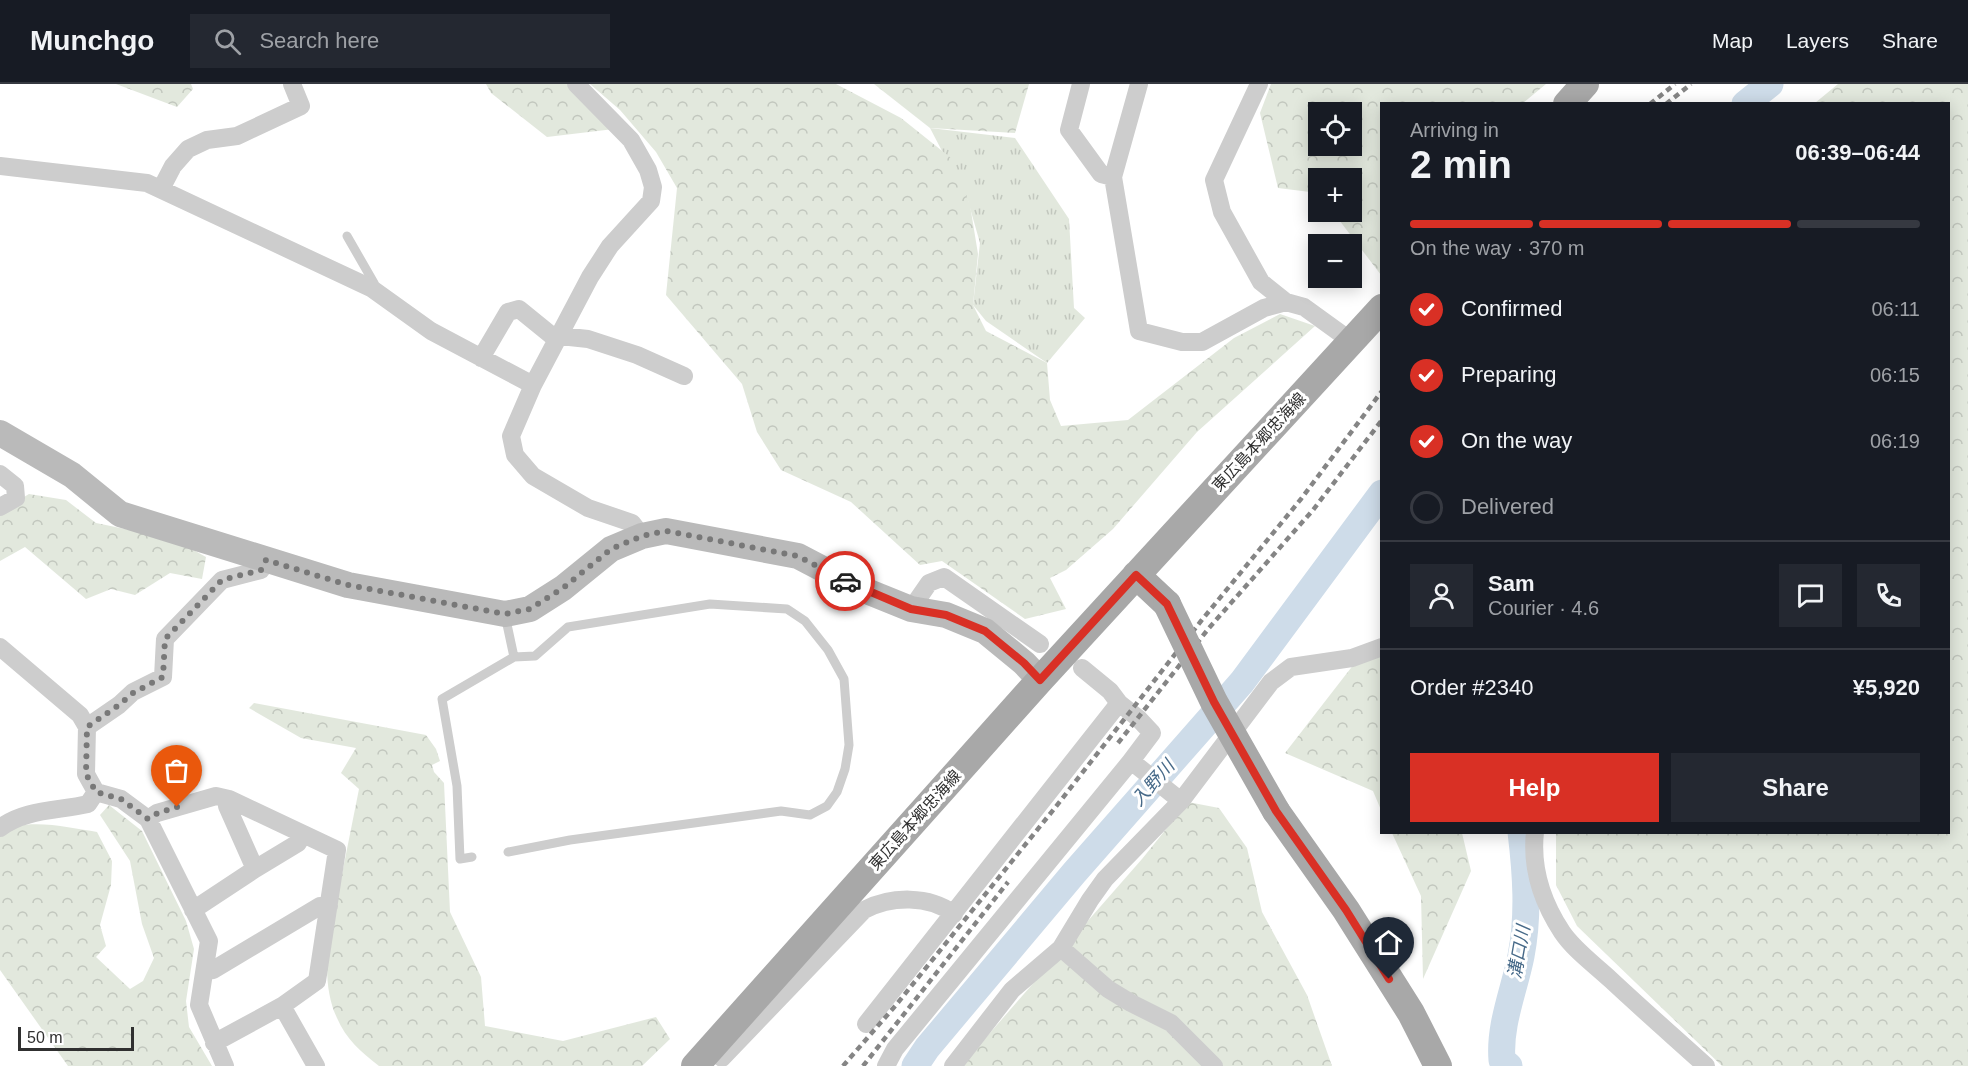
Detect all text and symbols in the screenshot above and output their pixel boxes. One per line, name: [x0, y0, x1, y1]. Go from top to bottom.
search box: [190, 14, 610, 68]
text: Munchgo: [30, 25, 154, 56]
icon: search: [211, 25, 244, 58]
text: Search here: [259, 28, 379, 53]
text: Map: [1712, 29, 1753, 52]
text: Layers: [1786, 29, 1849, 52]
text: Share: [1882, 29, 1938, 52]
map controls: [1308, 102, 1362, 288]
button: locate: [1308, 102, 1362, 156]
text: Arriving in: [1410, 119, 1499, 141]
text: 06:39–06:44: [1795, 140, 1920, 165]
text: 2 min: [1410, 143, 1512, 186]
button: +: [1308, 168, 1362, 222]
button: −: [1308, 234, 1362, 288]
text: On the way · 370 m: [1410, 237, 1585, 259]
icon: check: [1410, 293, 1443, 326]
text: Confirmed: [1461, 296, 1562, 321]
text: 06:11: [1871, 298, 1920, 320]
icon: check: [1410, 359, 1443, 392]
text: Preparing: [1461, 362, 1556, 387]
text: 06:15: [1870, 364, 1920, 386]
street label: 東広島本郷忠海線: [1209, 389, 1309, 495]
icon: check: [1410, 425, 1443, 458]
text: On the way: [1461, 428, 1572, 453]
text: 06:19: [1870, 430, 1920, 452]
text: Delivered: [1461, 494, 1554, 519]
courier: [815, 551, 875, 611]
button: person: [1410, 564, 1473, 627]
button: chat: [1779, 564, 1842, 627]
button: phone: [1857, 564, 1920, 627]
icon: car: [829, 565, 862, 598]
text: Sam: [1488, 571, 1534, 596]
text: Courier · 4.6: [1488, 597, 1599, 619]
text: Order #2340: [1410, 675, 1534, 700]
text: ¥5,920: [1853, 675, 1920, 700]
pin: [151, 745, 202, 807]
button: Help: [1410, 753, 1659, 822]
button: Share: [1671, 753, 1920, 822]
icon: bag: [160, 754, 193, 787]
water label: 入野川: [1128, 755, 1180, 810]
street label: 東広島本郷忠海線: [866, 767, 964, 873]
pin: [1363, 917, 1414, 979]
water label: 溝口川: [1504, 922, 1534, 980]
icon: home: [1372, 926, 1405, 959]
scale bar: [18, 1024, 134, 1052]
text: 50 m: [27, 1029, 63, 1046]

